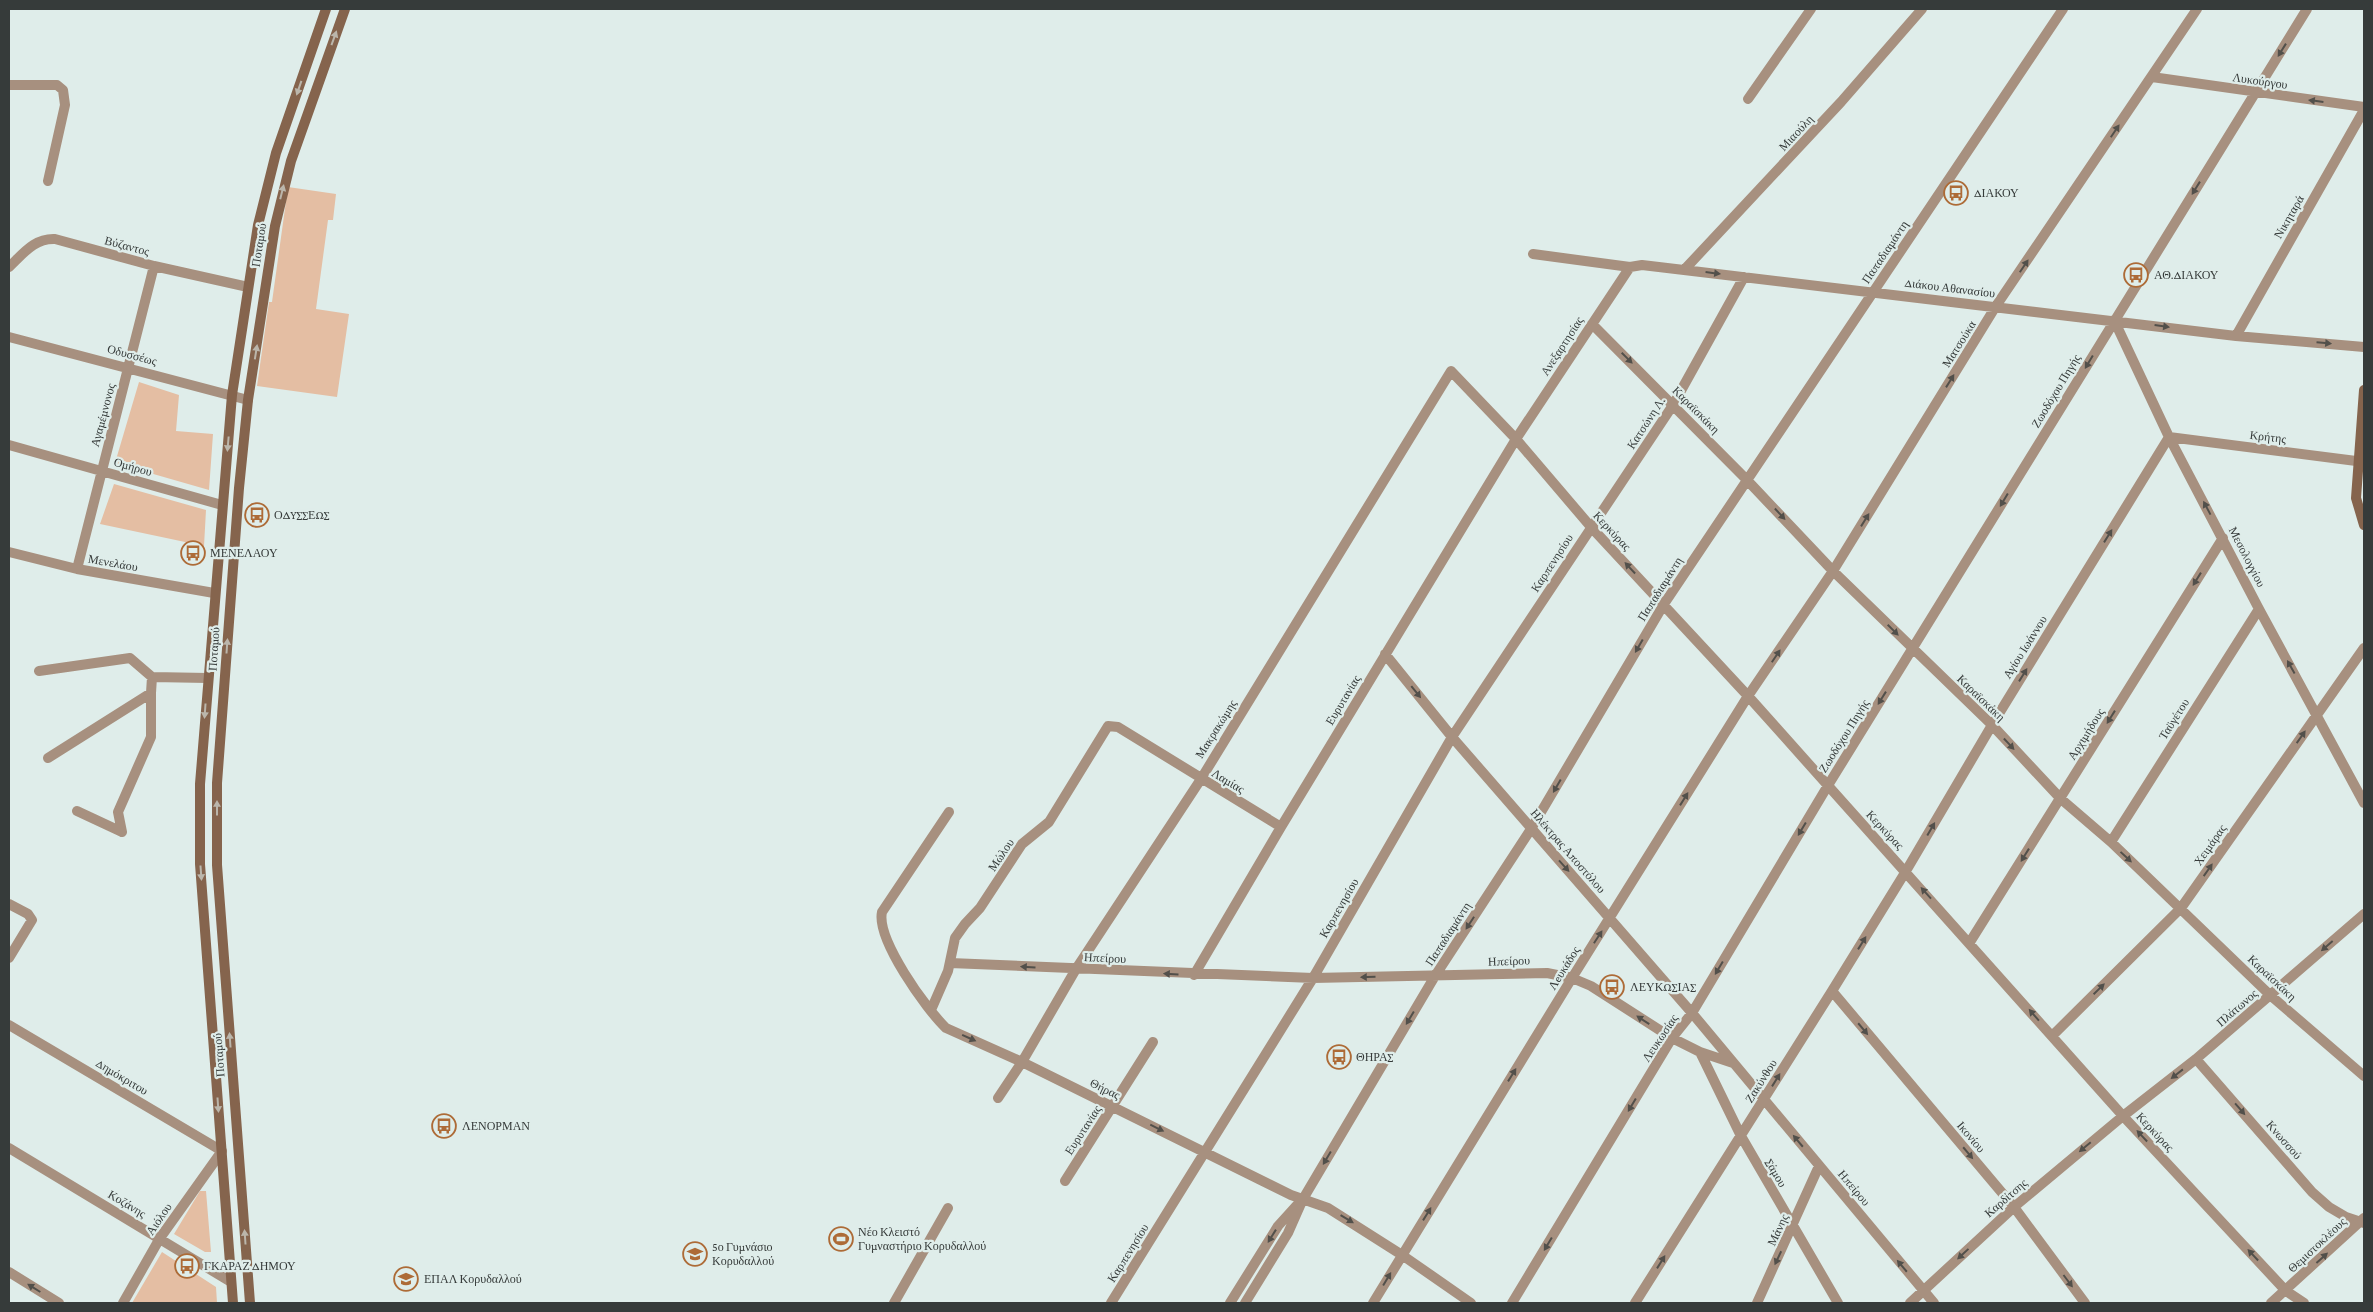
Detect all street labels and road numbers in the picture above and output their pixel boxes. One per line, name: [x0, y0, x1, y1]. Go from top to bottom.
street label: Λυκούργου: [2231, 70, 2289, 92]
street label: Μιαούλη: [1776, 112, 1816, 154]
street label: Νικηταρά: [2271, 192, 2307, 241]
street label: Παπαδιαμάντη: [1859, 218, 1911, 286]
street label: Ποταμού: [249, 222, 269, 268]
street label: Βύζαντος: [103, 233, 151, 259]
street label: Διάκου Αθανασίου: [1904, 276, 1996, 301]
street label: Ανεξαρτησίας: [1538, 314, 1586, 378]
street label: Ματσούκα: [1939, 317, 1979, 370]
street label: Οδυσσέως: [106, 342, 159, 368]
street label: Ζωοδόχου Πηγής: [2029, 351, 2084, 430]
street label: Αγαμέμνονος: [88, 382, 118, 448]
street label: Καραϊσκάκη: [1669, 383, 1723, 437]
street label: Κατσώνη Λ.: [1624, 394, 1668, 452]
street label: Κρήτης: [2249, 428, 2287, 446]
street label: Ομήρου: [112, 455, 154, 479]
street label: Κερκύρας: [1590, 508, 1634, 554]
street label: Μεσολογγίου: [2226, 525, 2268, 590]
street label: Καρπενησίου: [1528, 531, 1576, 595]
street label: Μενελάου: [87, 552, 139, 574]
street label: Παπαδιαμάντη: [1635, 554, 1685, 624]
street label: Αγίου Ιωάννου: [2000, 613, 2050, 681]
street label: Ποταμού: [205, 626, 223, 672]
street label: Ευρυτανίας: [1323, 672, 1364, 728]
street label: Καραϊσκάκη: [1954, 672, 2008, 724]
street label: Ταϋγέτου: [2156, 696, 2192, 742]
street label: Μακρακώμης: [1192, 697, 1240, 761]
street label: Ζωοδόχου Πηγής: [1816, 697, 1872, 775]
street label: Αρχιμήδους: [2065, 705, 2107, 762]
street label: Λαμίας: [1209, 766, 1247, 796]
street label: Ηλέκτρας Αποστόλου: [1528, 806, 1608, 896]
street label: Κερκύρας: [1863, 807, 1907, 853]
street label: Χειμάρας: [2191, 822, 2229, 868]
street label: Μώλου: [985, 836, 1017, 874]
street label: Καρπενησίου: [1316, 876, 1362, 940]
street label: Παπαδιαμάντη: [1422, 900, 1474, 968]
street label: Λeυκάδος: [1545, 943, 1583, 992]
street label: Ηπείρου: [1083, 950, 1127, 966]
street label: Καραϊσκάκη: [2245, 952, 2299, 1004]
street label: Ηπείρου: [1488, 953, 1530, 969]
street label: Πλάτωνος: [2214, 986, 2261, 1030]
street label: Λευκωσίας: [1639, 1011, 1681, 1064]
street label: Ποταμού: [210, 1032, 228, 1078]
street label: Δημόκριτου: [93, 1056, 151, 1098]
street label: Ζακύνθου: [1742, 1057, 1780, 1105]
street label: Θήρας: [1088, 1076, 1123, 1102]
street label: Ευρυτανίας: [1062, 1102, 1104, 1157]
street label: Κερκύρας: [2133, 1109, 2177, 1155]
street label: Κνωσσού: [2263, 1118, 2305, 1162]
street label: Ικονίου: [1954, 1119, 1988, 1155]
street label: Σάμου: [1762, 1156, 1790, 1190]
street label: Ηπείρου: [1835, 1167, 1873, 1209]
street label: Καρδίτσης: [1982, 1176, 2030, 1220]
street label: Κοζάνης: [105, 1187, 149, 1221]
street label: Αιόλου: [143, 1200, 175, 1238]
street label: Μάνης: [1765, 1212, 1792, 1248]
street label: Θεμιστοκλέους: [2285, 1214, 2349, 1275]
street label: Καρπενησίου: [1104, 1221, 1152, 1285]

